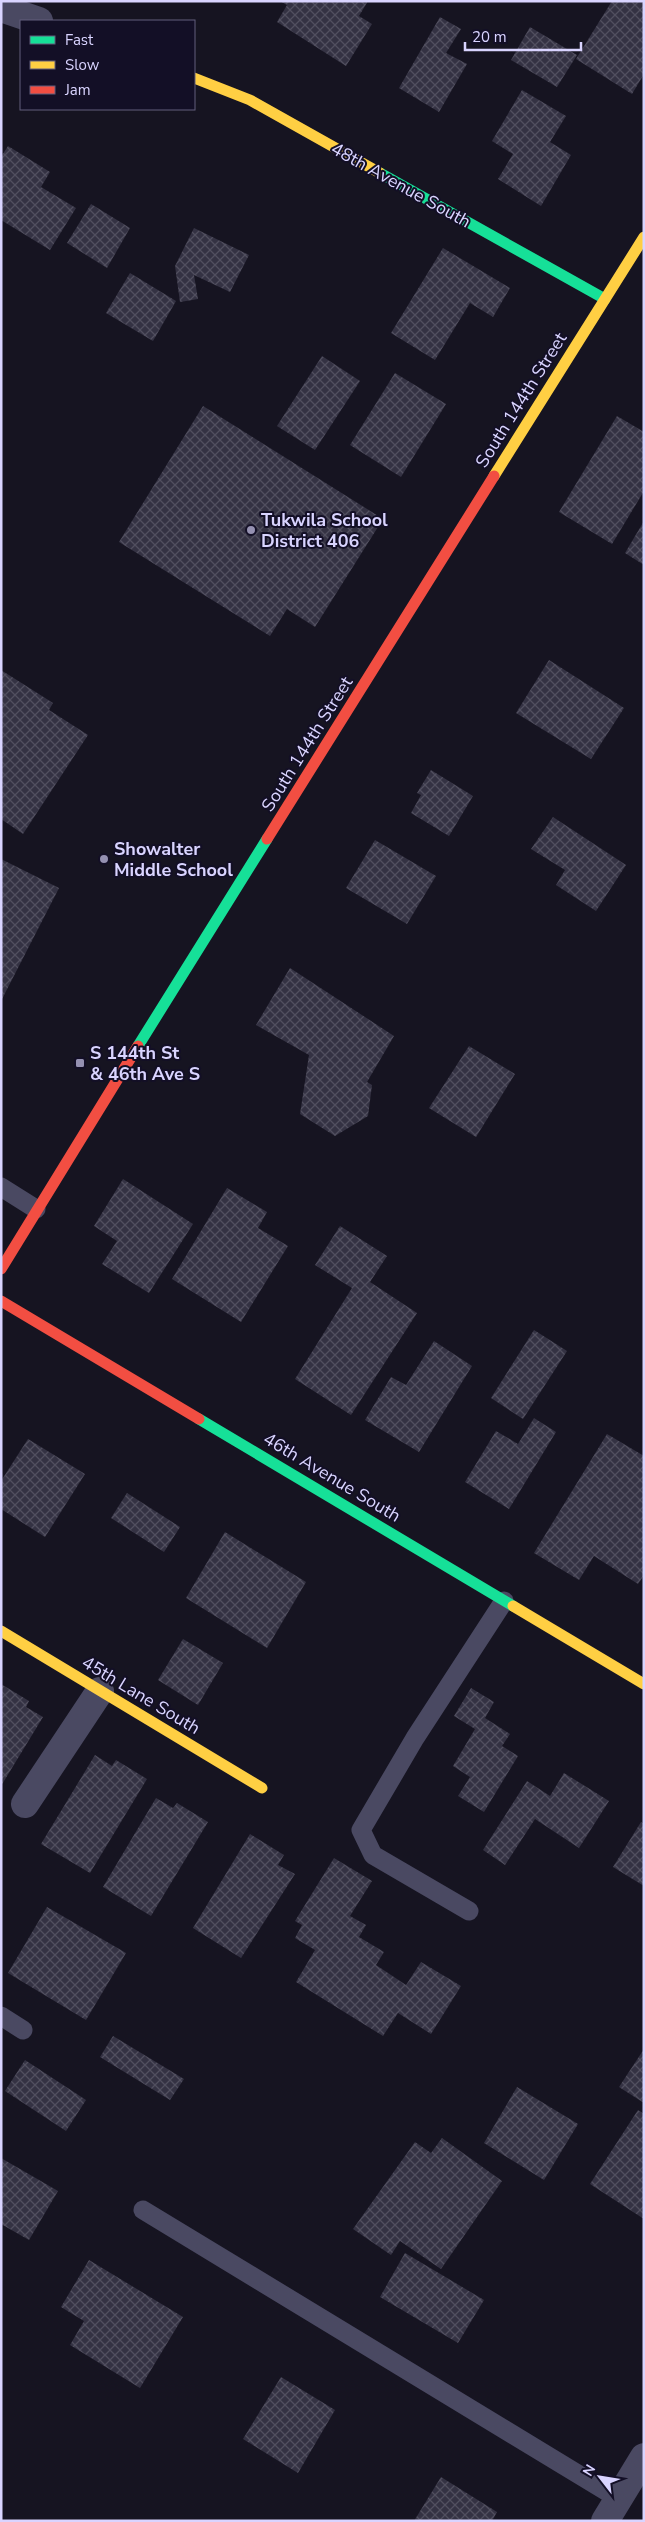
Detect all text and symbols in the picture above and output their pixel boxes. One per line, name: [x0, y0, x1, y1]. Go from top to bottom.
legend: [20, 20, 195, 110]
scale bar: [465, 20, 581, 52]
text: 20 m: [472, 27, 507, 47]
text: Fast: [65, 30, 94, 50]
text: Slow: [65, 55, 100, 75]
text: Jam: [64, 80, 91, 100]
street label: 48th Avenue South: [327, 137, 475, 233]
street label: South 144th Street: [470, 327, 573, 472]
place label: Tukwila School District 406: [261, 508, 388, 553]
marker: Tukwila School District 406: [245, 524, 257, 536]
street label: South 144th Street: [256, 671, 359, 816]
place label: Showalter Middle School: [114, 837, 233, 882]
marker: Showalter Middle School: [98, 853, 110, 865]
place label: S 144th St & 46th Ave S: [90, 1041, 200, 1086]
marker: S 144th St & 46th Ave S: [74, 1057, 86, 1069]
street label: 46th Avenue South: [259, 1426, 405, 1528]
street label: 45th Lane South: [77, 1650, 205, 1740]
north arrow: [575, 2452, 625, 2502]
text: N: [578, 2461, 600, 2480]

